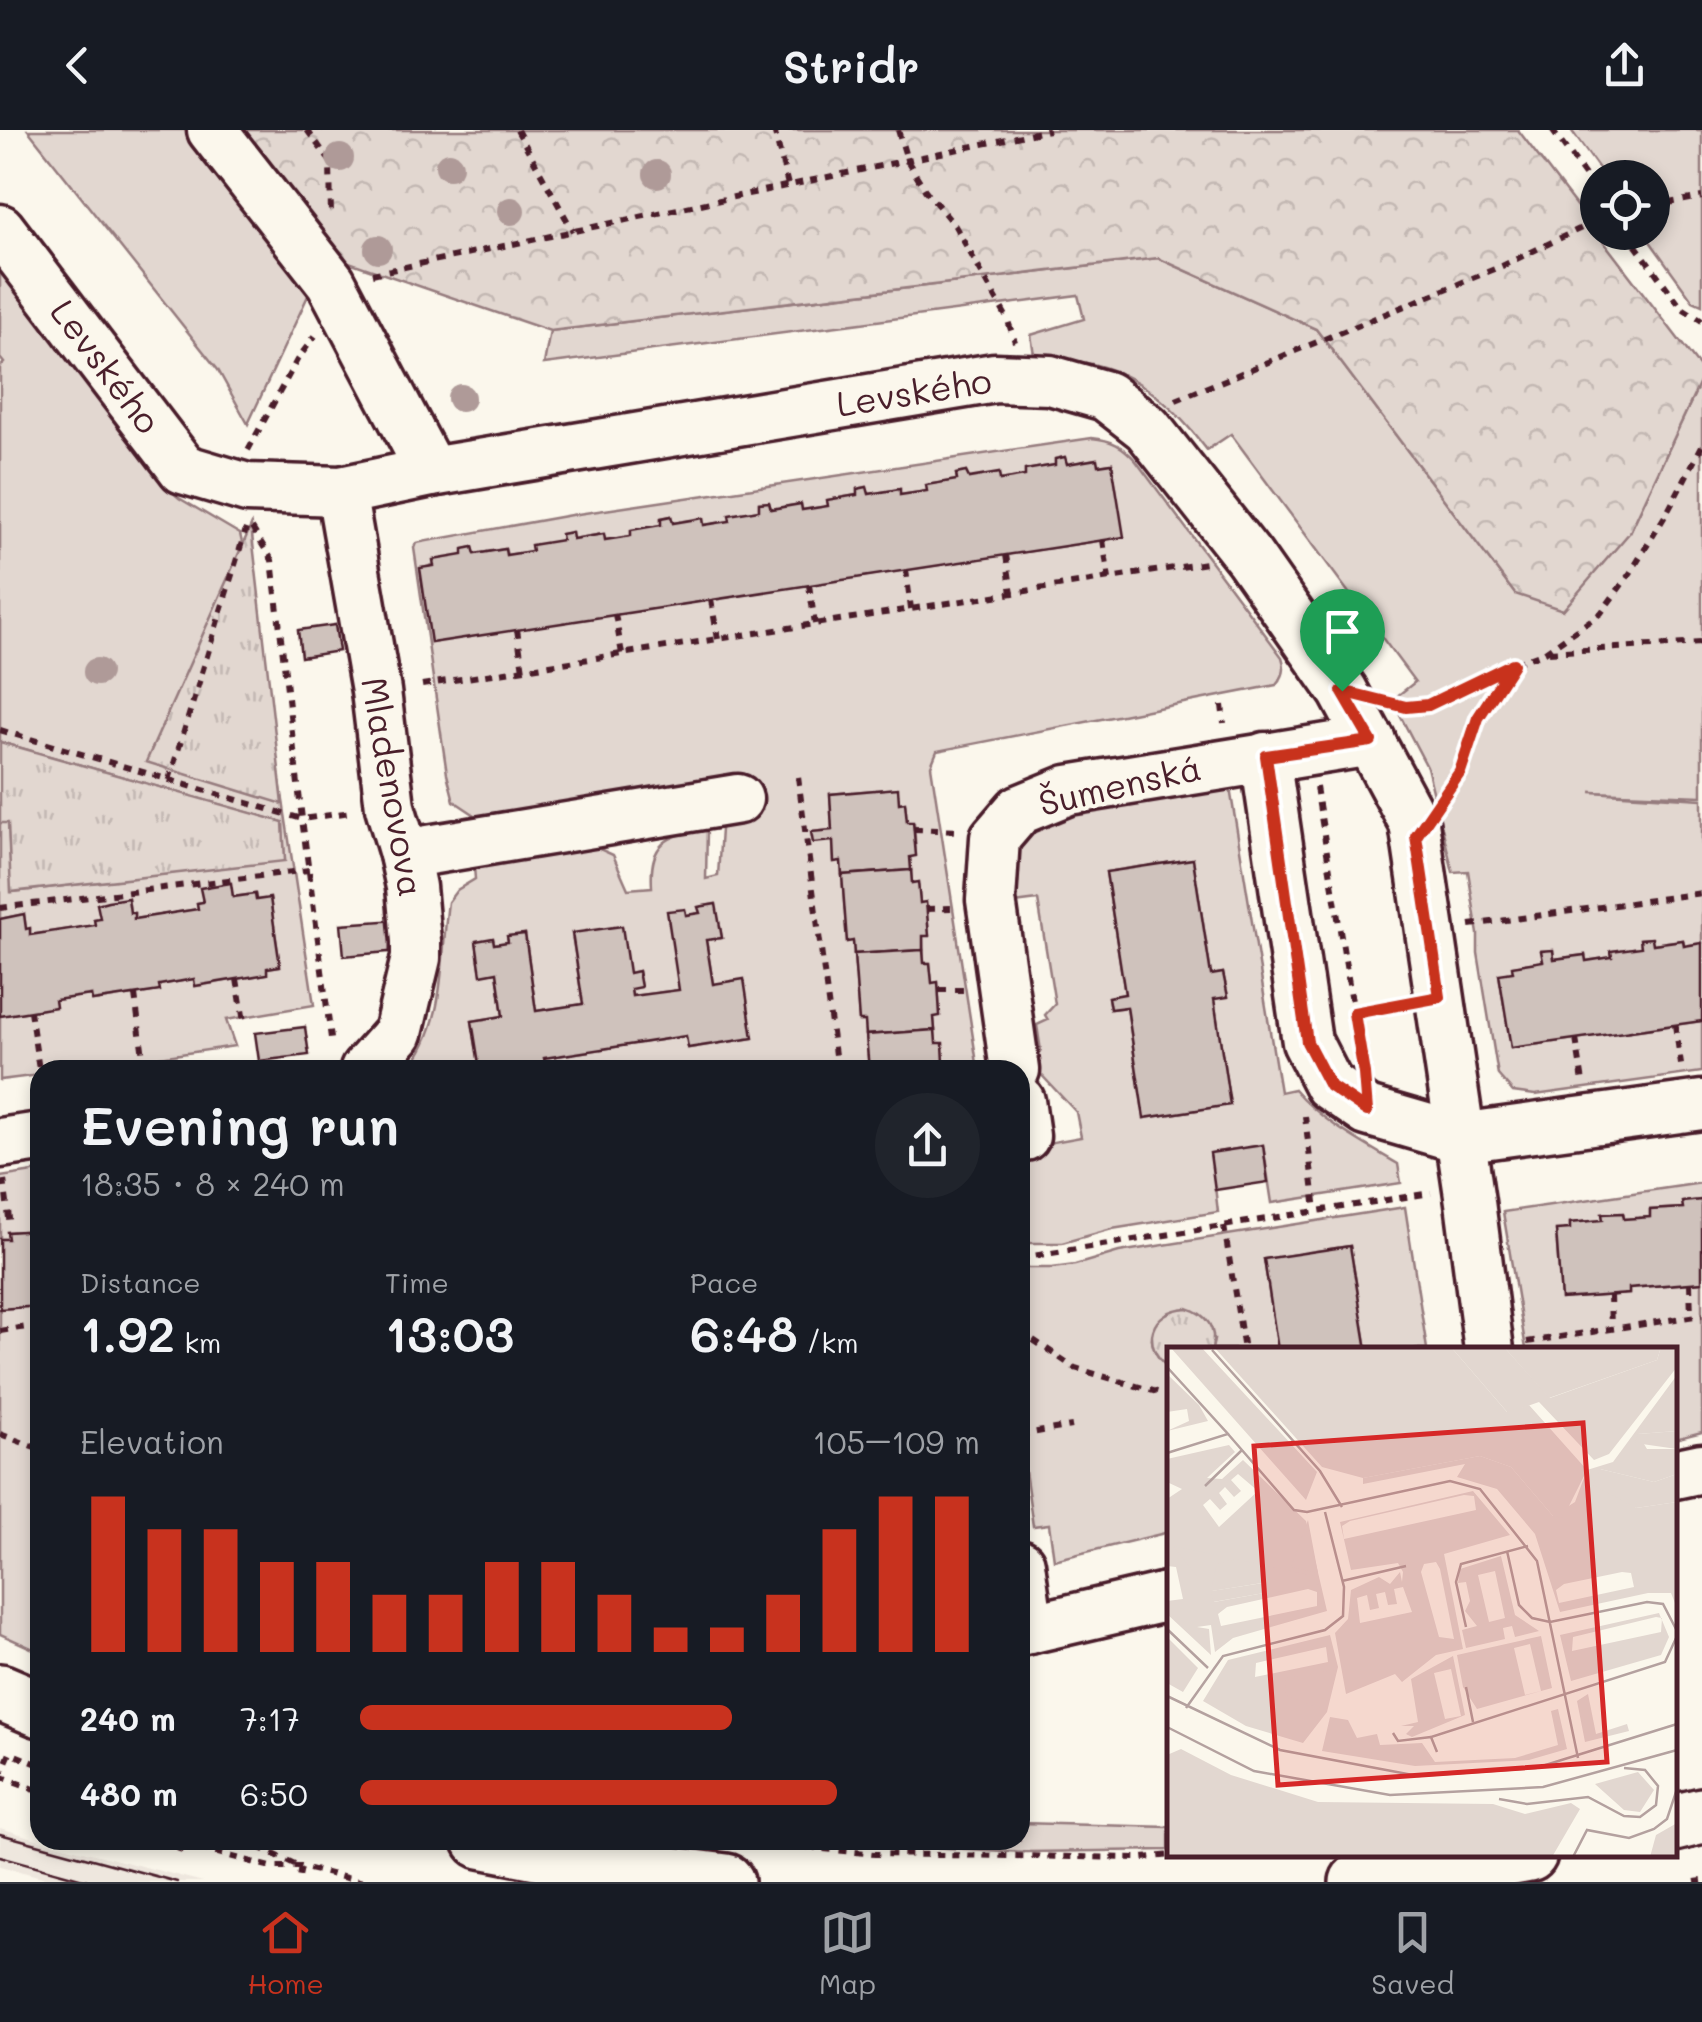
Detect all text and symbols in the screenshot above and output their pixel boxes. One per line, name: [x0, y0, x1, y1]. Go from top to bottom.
text: Stridr: [783, 36, 919, 94]
icon: back: [50, 38, 105, 93]
icon: share: [1597, 38, 1652, 93]
map controls: [1580, 160, 1670, 250]
button: locate: [1580, 160, 1670, 250]
street label: Levského: [41, 290, 172, 442]
street label: Levského: [833, 356, 995, 426]
pin: [1300, 589, 1385, 692]
icon: arrive: [1315, 604, 1370, 659]
street label: Mladenovova: [352, 673, 436, 900]
street label: Šumenská: [1034, 743, 1205, 825]
text: Evening run: [80, 1088, 399, 1160]
button: share: [875, 1093, 980, 1198]
text: 18:35 · 8 × 240 m: [80, 1162, 345, 1204]
text: Distance: [80, 1264, 201, 1300]
text: Time: [385, 1264, 449, 1300]
text: Pace: [690, 1264, 758, 1300]
text: 1.92: [80, 1300, 175, 1366]
text: 13:03: [385, 1300, 514, 1366]
text: 6:48: [690, 1300, 798, 1366]
text: km: [175, 1324, 221, 1360]
text: /km: [798, 1324, 859, 1360]
inset map: [1167, 1347, 1677, 1857]
text: Elevation: [80, 1420, 224, 1462]
text: 105–109 m: [812, 1420, 980, 1462]
text: 240 m: [80, 1697, 176, 1739]
text: 7:17: [240, 1697, 300, 1739]
text: 480 m: [80, 1772, 178, 1814]
text: 6:50: [240, 1772, 308, 1814]
tab: Home: [248, 1905, 324, 2001]
tab: Map: [819, 1905, 876, 2001]
tab: Saved: [1371, 1905, 1454, 2001]

